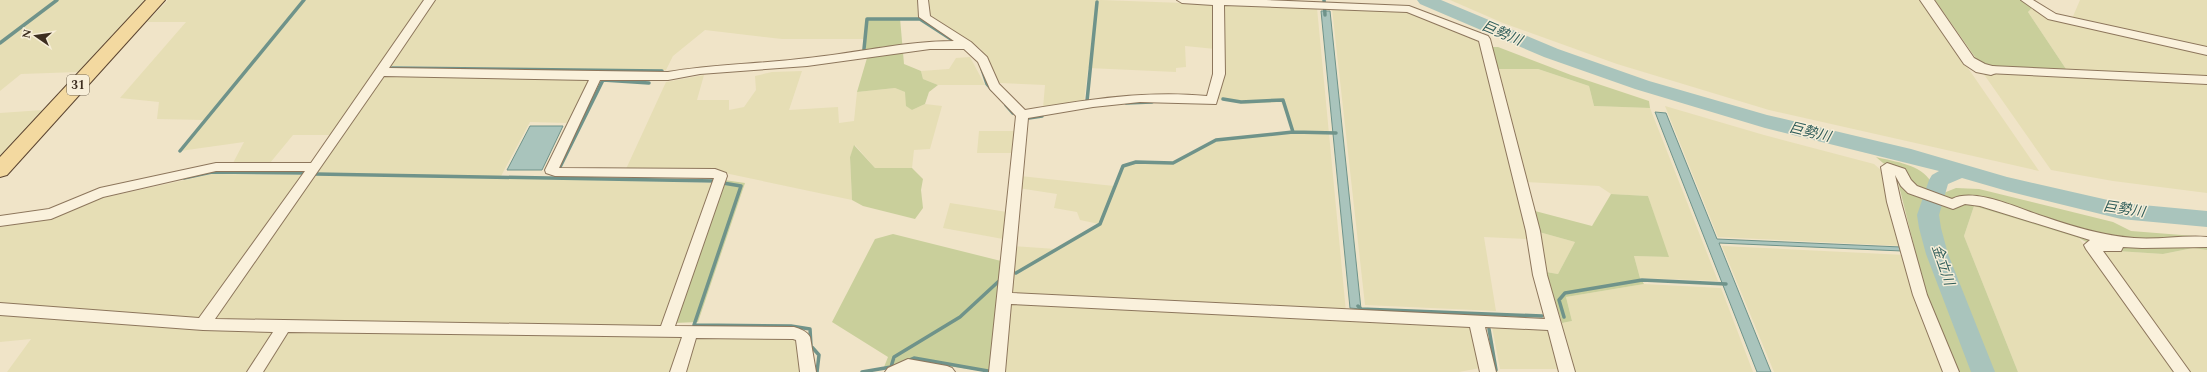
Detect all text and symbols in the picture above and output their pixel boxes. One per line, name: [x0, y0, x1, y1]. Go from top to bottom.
water label: 巨勢川: [1479, 15, 1527, 52]
north arrow: [16, 16, 56, 56]
text: N: [17, 28, 36, 40]
road number: 31: [67, 75, 89, 95]
water label: 巨勢川: [1787, 117, 1835, 148]
water label: 巨勢川: [2102, 195, 2148, 223]
water label: 金立川: [1926, 242, 1960, 290]

